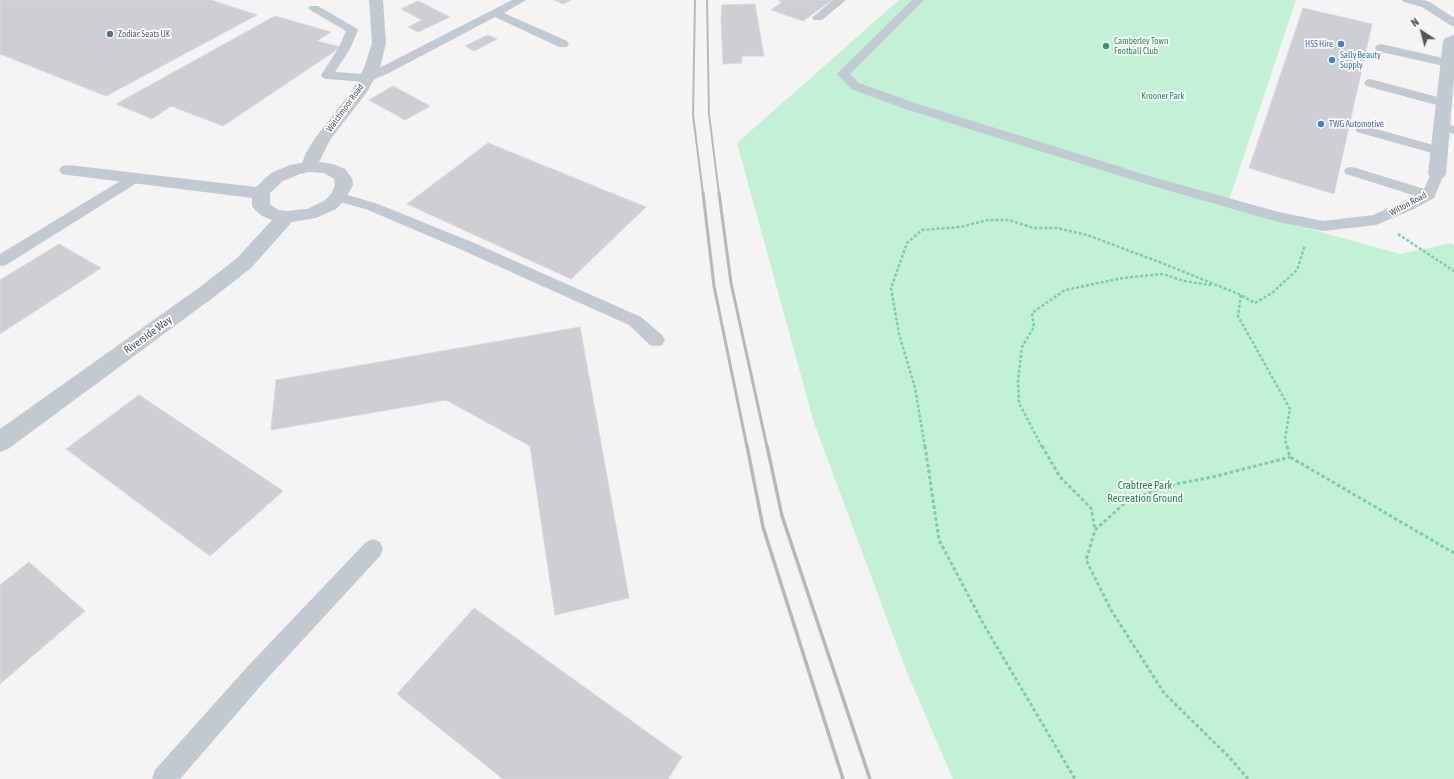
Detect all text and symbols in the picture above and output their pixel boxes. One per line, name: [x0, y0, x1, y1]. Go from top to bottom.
north arrow: [1402, 12, 1442, 52]
text: N: [1409, 16, 1421, 29]
marker: Zodiac Seats UK: [105, 29, 115, 39]
place label: Zodiac Seats UK: [118, 29, 170, 39]
place label: Camberley Town Football Club: [1114, 36, 1168, 57]
place label: HSS Hire: [1305, 39, 1333, 49]
marker: HSS Hire: [1336, 39, 1346, 49]
marker: Camberley Town Football Club: [1101, 41, 1111, 51]
place label: Sally Beauty Supply: [1340, 50, 1381, 71]
marker: Sally Beauty Supply: [1327, 55, 1337, 65]
street label: Watchmoor Road: [324, 82, 366, 134]
park label: Krooner Park: [1142, 91, 1184, 101]
marker: TWG Automotive: [1316, 119, 1326, 129]
place label: TWG Automotive: [1329, 119, 1384, 129]
street label: Wilton Road: [1388, 190, 1428, 218]
street label: Riverside Way: [121, 313, 175, 357]
park label: Crabtree Park Recreation Ground: [1107, 479, 1183, 505]

